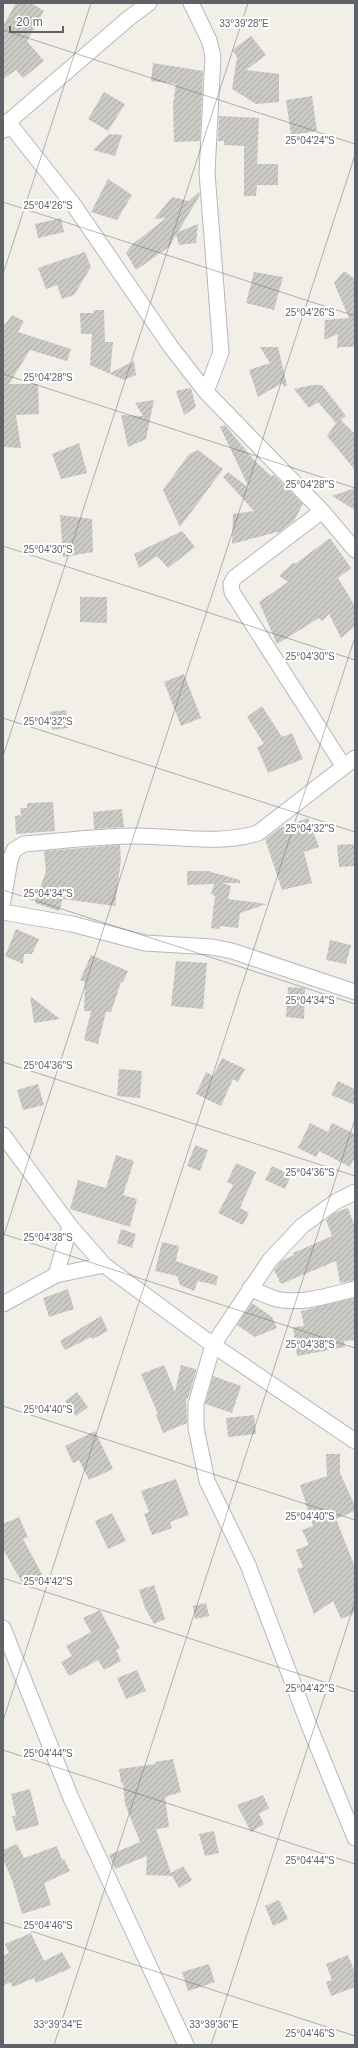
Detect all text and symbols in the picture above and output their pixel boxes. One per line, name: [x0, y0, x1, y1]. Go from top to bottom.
scale bar: [10, 8, 63, 34]
text: 20 m: [16, 15, 43, 29]
text: 33°39'28"E: [219, 18, 269, 29]
text: 25°04'24"S: [285, 135, 335, 146]
text: 25°04'26"S: [23, 200, 73, 211]
text: 25°04'26"S: [285, 307, 335, 318]
text: 25°04'28"S: [23, 372, 73, 383]
text: 25°04'28"S: [285, 479, 335, 490]
text: 25°04'30"S: [23, 544, 73, 555]
text: 25°04'30"S: [285, 651, 335, 662]
text: 25°04'32"S: [23, 716, 73, 727]
text: 25°04'32"S: [285, 823, 335, 834]
text: 25°04'34"S: [23, 888, 73, 899]
text: 25°04'34"S: [285, 995, 335, 1006]
text: 25°04'36"S: [23, 1060, 73, 1071]
text: 25°04'36"S: [285, 1167, 335, 1178]
text: 25°04'38"S: [23, 1232, 73, 1243]
text: 25°04'38"S: [285, 1339, 335, 1350]
text: 25°04'40"S: [23, 1404, 73, 1415]
text: 25°04'40"S: [285, 1511, 335, 1522]
text: 25°04'42"S: [23, 1576, 73, 1587]
text: 25°04'42"S: [285, 1683, 335, 1694]
text: 25°04'44"S: [23, 1748, 73, 1759]
text: 25°04'44"S: [285, 1855, 335, 1866]
text: 25°04'46"S: [23, 1920, 73, 1931]
text: 33°39'34"E: [33, 2019, 83, 2030]
text: 33°39'36"E: [189, 2019, 239, 2030]
text: 25°04'46"S: [285, 2028, 335, 2039]

